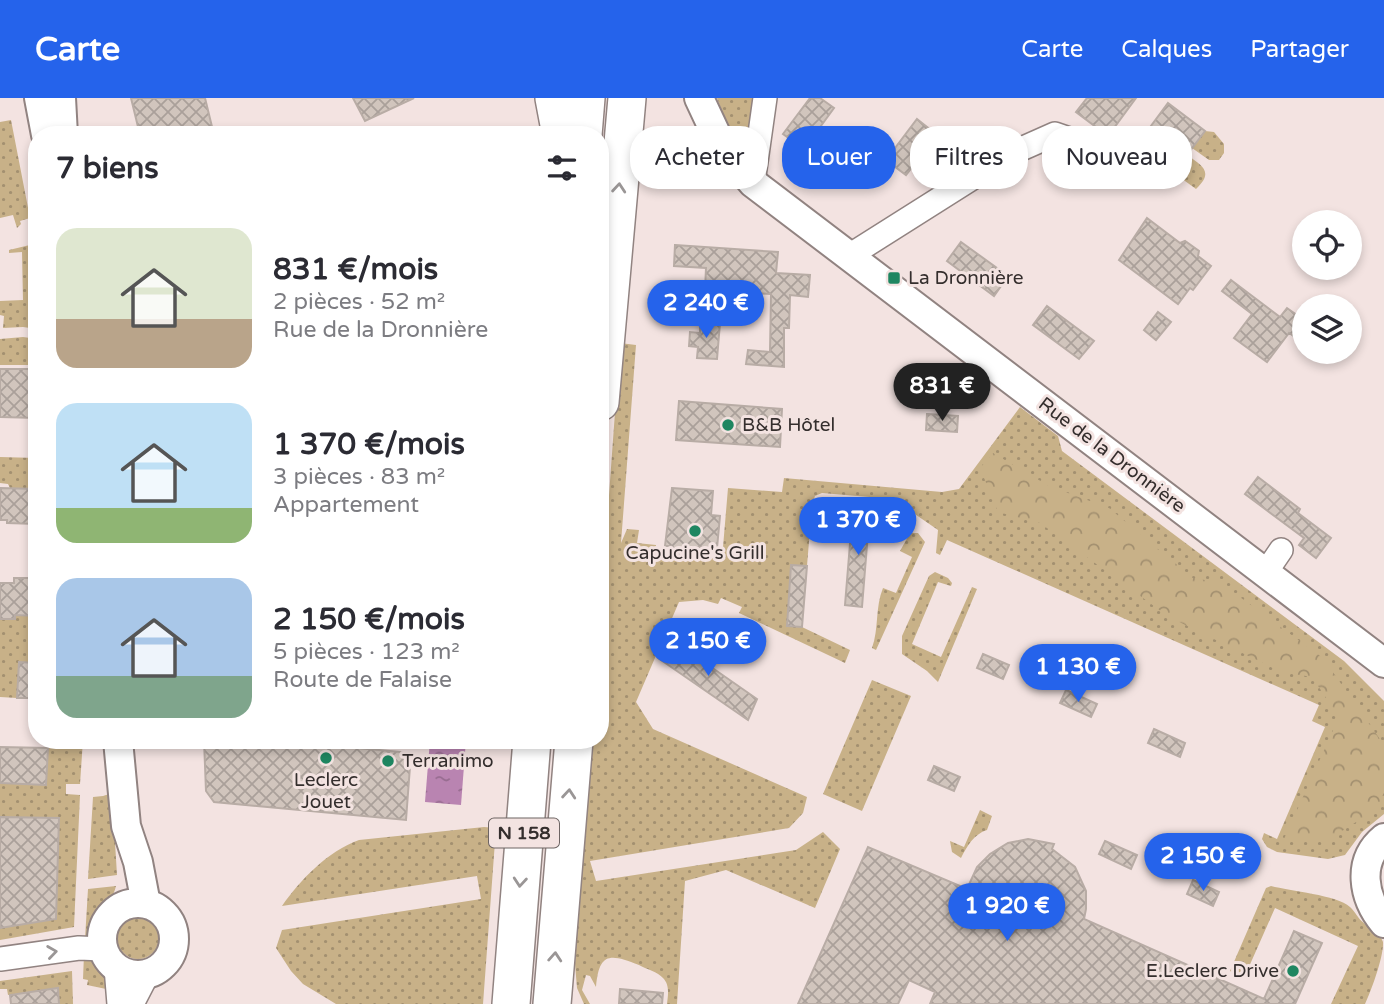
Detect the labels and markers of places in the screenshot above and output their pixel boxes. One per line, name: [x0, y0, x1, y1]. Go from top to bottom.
place label: La Dronnière: [908, 267, 1024, 289]
marker: La Dronnière: [886, 270, 902, 286]
pin: 2 240 €: [641, 280, 771, 340]
pin: 831 €: [893, 364, 991, 423]
place label: B&B Hôtel: [742, 414, 835, 436]
marker: B&B Hôtel: [720, 417, 736, 433]
pin: 1 370 €: [793, 498, 923, 557]
marker: Capucine's Grill: [687, 523, 703, 539]
place label: Capucine's Grill: [626, 542, 764, 564]
pin: 2 150 €: [643, 618, 773, 678]
pin: 1 130 €: [1013, 644, 1143, 704]
marker: Leclerc Jouet: [318, 750, 334, 766]
place label: Terranimo: [402, 750, 494, 772]
marker: Terranimo: [380, 753, 396, 769]
place label: Leclerc Jouet: [294, 769, 358, 813]
pin: 2 150 €: [1138, 834, 1268, 893]
pin: 1 920 €: [942, 884, 1072, 943]
place label: E.Leclerc Drive: [1146, 960, 1279, 982]
marker: E.Leclerc Drive: [1285, 963, 1301, 979]

